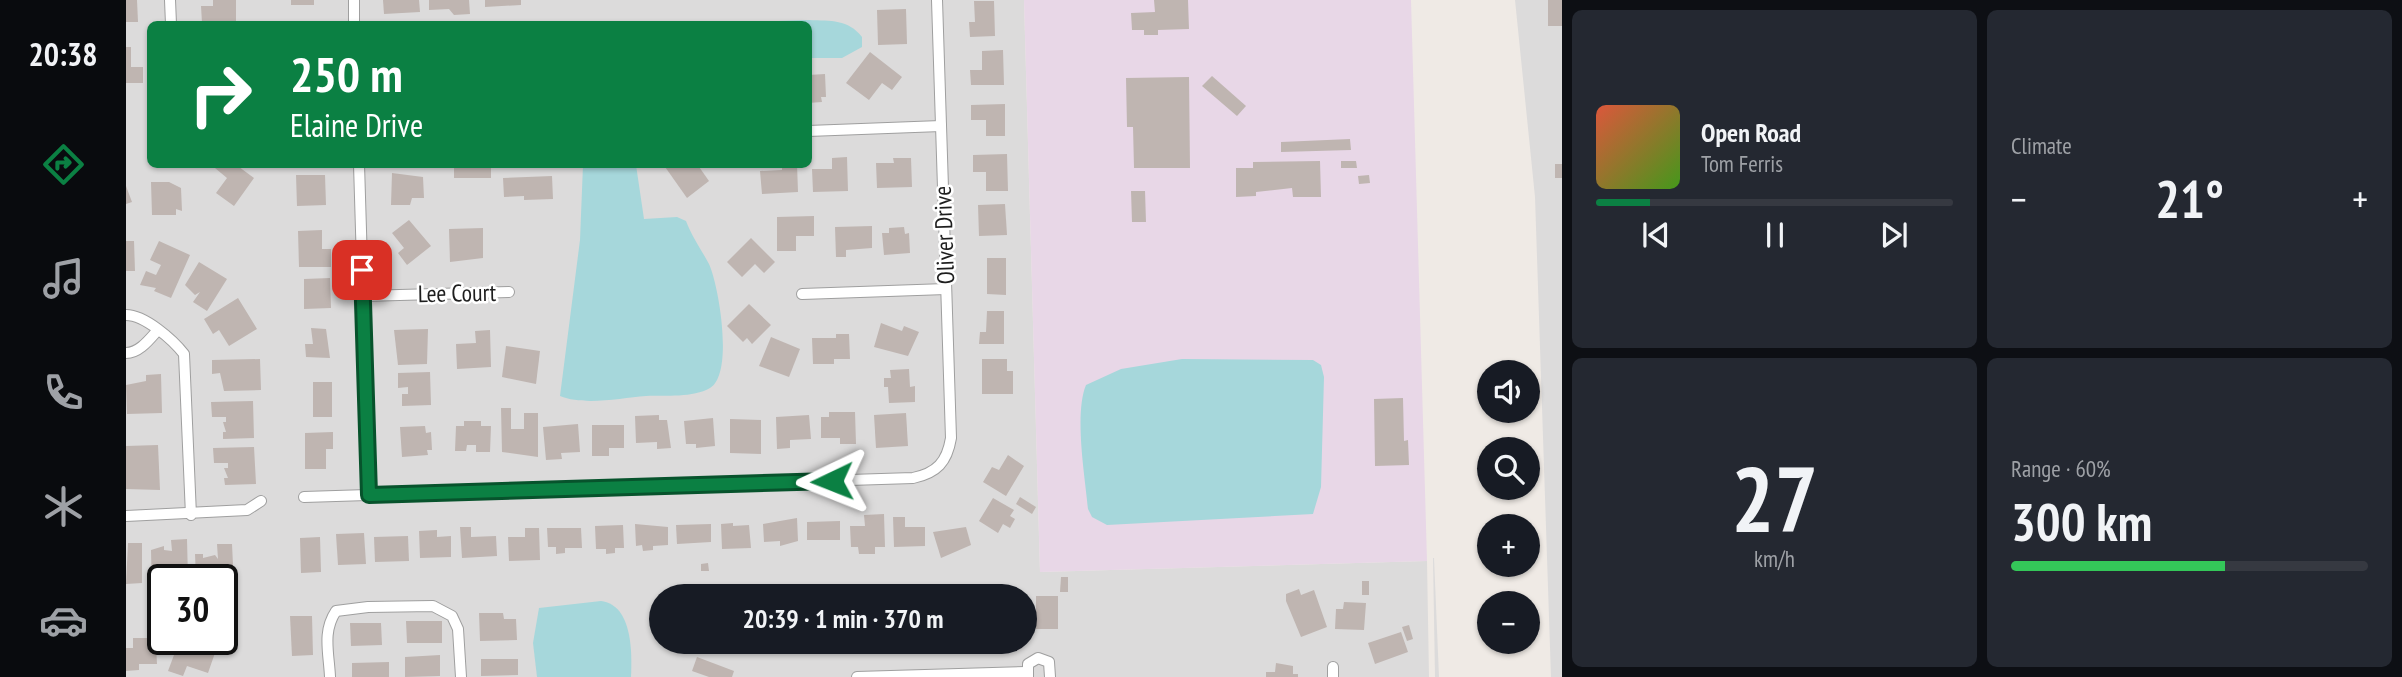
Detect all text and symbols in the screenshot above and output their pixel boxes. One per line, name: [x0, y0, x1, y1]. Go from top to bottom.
text: 20:38: [28, 33, 98, 75]
text: 250 m: [290, 42, 403, 106]
icon: right: [175, 49, 266, 140]
text: Elaine Drive: [290, 104, 423, 146]
text: Open Road: [1701, 116, 1801, 149]
text: Climate: [2011, 131, 2072, 160]
icon: directions: [39, 140, 88, 189]
text: Tom Ferris: [1701, 149, 1783, 178]
text: 21°: [2155, 165, 2224, 232]
text: −: [2011, 174, 2027, 223]
text: +: [2352, 174, 2368, 223]
street label: Oliver Drive: [927, 185, 961, 285]
icon: previous: [1637, 216, 1675, 254]
icon: pause: [1756, 216, 1794, 254]
icon: next: [1875, 216, 1913, 254]
pin: [332, 240, 392, 300]
icon: arrive: [343, 251, 381, 289]
icon: music: [39, 254, 88, 303]
street label: Lee Court: [417, 277, 497, 309]
map controls: [1477, 360, 1540, 654]
button: sound: [1477, 360, 1540, 423]
icon: phone: [39, 368, 88, 417]
button: search: [1477, 437, 1540, 500]
text: 27: [1731, 439, 1818, 557]
position arrow: [795, 444, 869, 518]
text: Range · 60%: [2011, 454, 2111, 483]
icon: climate: [39, 482, 88, 531]
text: 300 km: [2011, 488, 2152, 555]
button: +: [1477, 514, 1540, 577]
text: km/h: [1754, 544, 1795, 573]
speed limit sign: 30: [147, 564, 238, 655]
button: −: [1477, 591, 1540, 654]
icon: car: [39, 596, 88, 645]
text: 20:39 · 1 min · 370 m: [743, 602, 943, 635]

